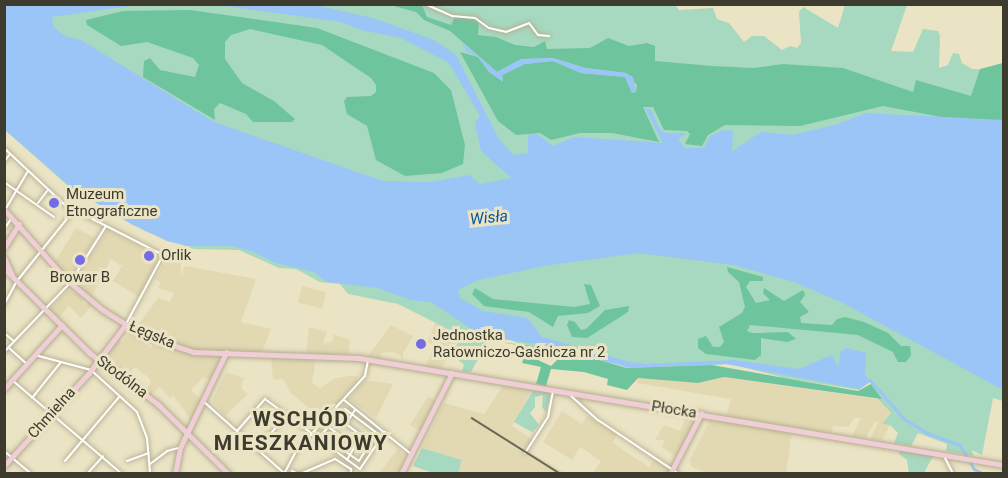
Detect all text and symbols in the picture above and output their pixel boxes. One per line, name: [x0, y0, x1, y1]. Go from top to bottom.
place label: Muzeum Etnograficzne: [66, 185, 157, 220]
marker: Muzeum Etnograficzne: [47, 196, 61, 210]
water label: Wisła: [469, 206, 509, 230]
place label: Orlik: [161, 247, 191, 265]
marker: Orlik: [142, 249, 156, 263]
marker: Browar B: [73, 253, 87, 267]
place label: Browar B: [50, 269, 110, 287]
street label: Łęgska: [126, 317, 178, 353]
place label: Jednostka Ratowniczo-Gaśnicza nr 2: [433, 326, 606, 361]
marker: Jednostka Ratowniczo-Gaśnicza nr 2: [414, 337, 428, 351]
street label: Stodólna: [93, 352, 151, 402]
street label: Chmielna: [24, 384, 80, 442]
street label: Płocka: [650, 398, 698, 422]
district label: WSCHÓD MIESZKANIOWY: [214, 406, 388, 456]

